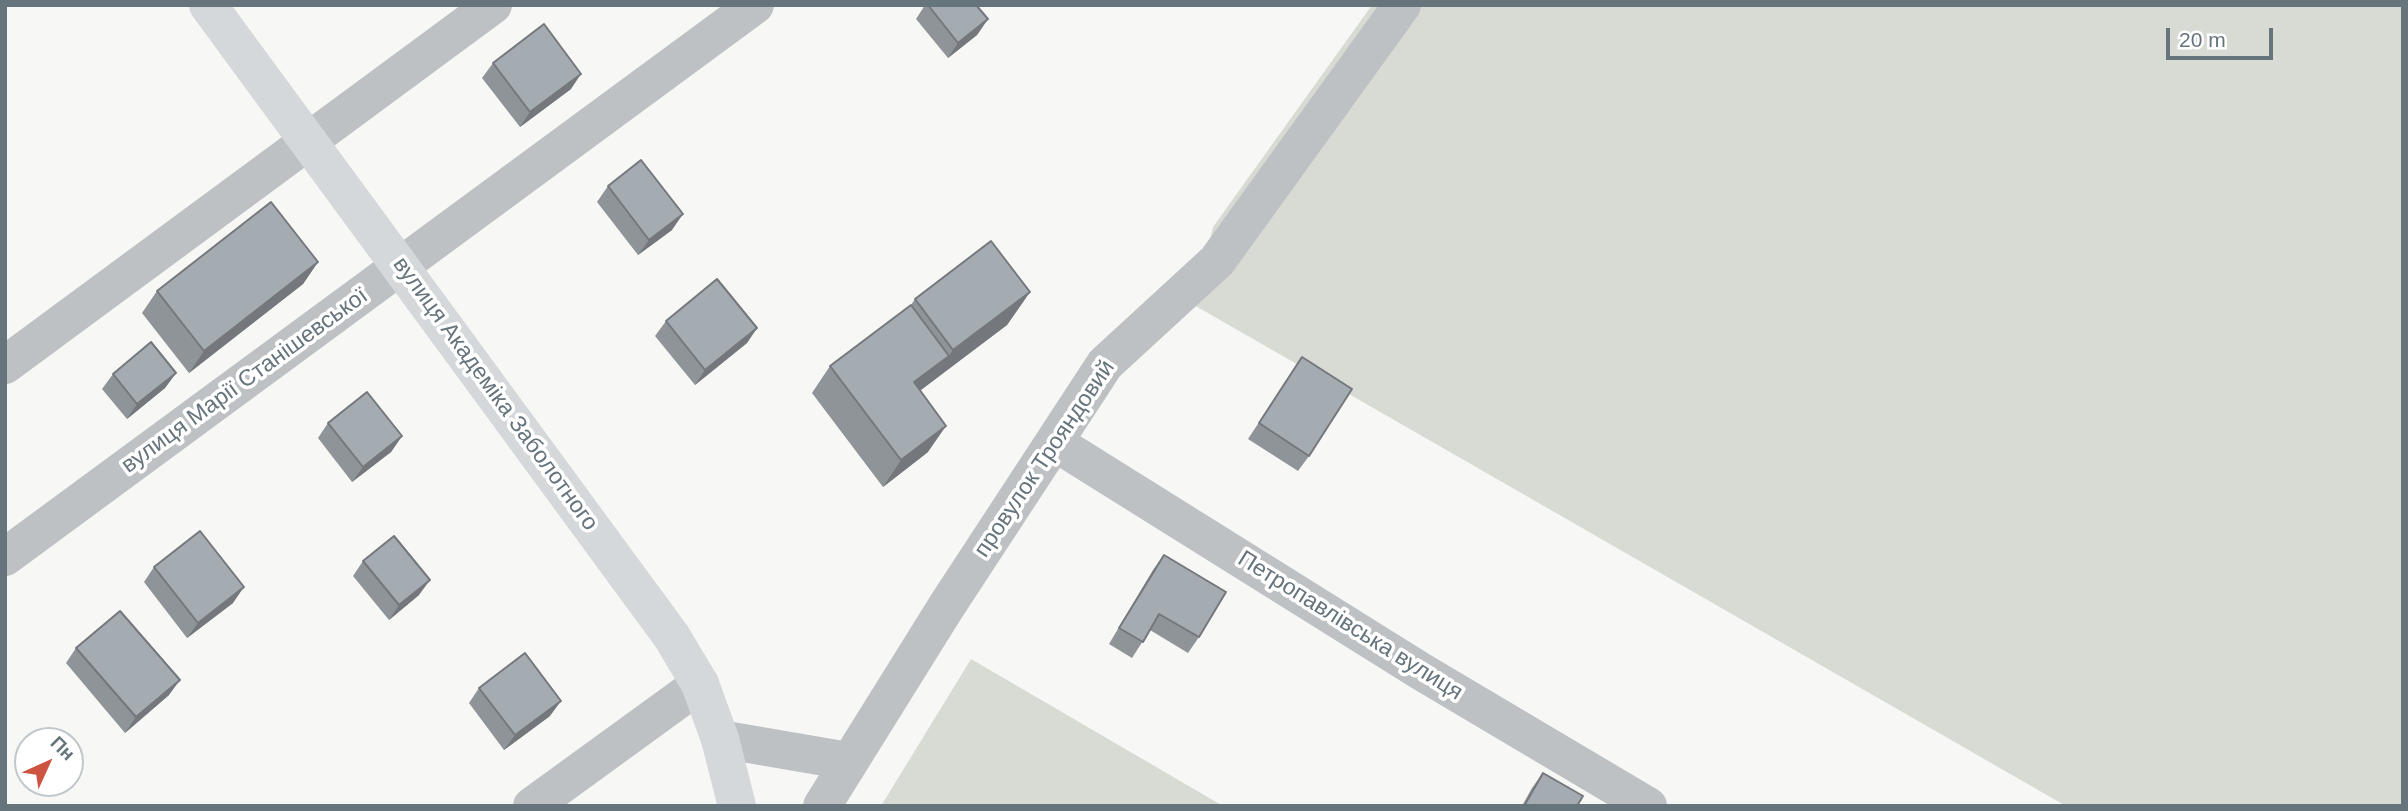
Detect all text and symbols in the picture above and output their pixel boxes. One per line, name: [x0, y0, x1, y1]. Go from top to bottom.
scale bar: [2170, 14, 2277, 58]
text: 20 m: [2179, 28, 2226, 51]
street label: вулиця Академіка Заболотного: [386, 252, 604, 536]
street label: вулиця Марії Станішевської: [117, 282, 373, 480]
street label: провулок Трояндовий: [969, 355, 1121, 563]
street label: Петропавлівська вулиця: [1232, 545, 1468, 707]
north arrow: [14, 727, 84, 797]
text: Пн: [46, 732, 79, 765]

